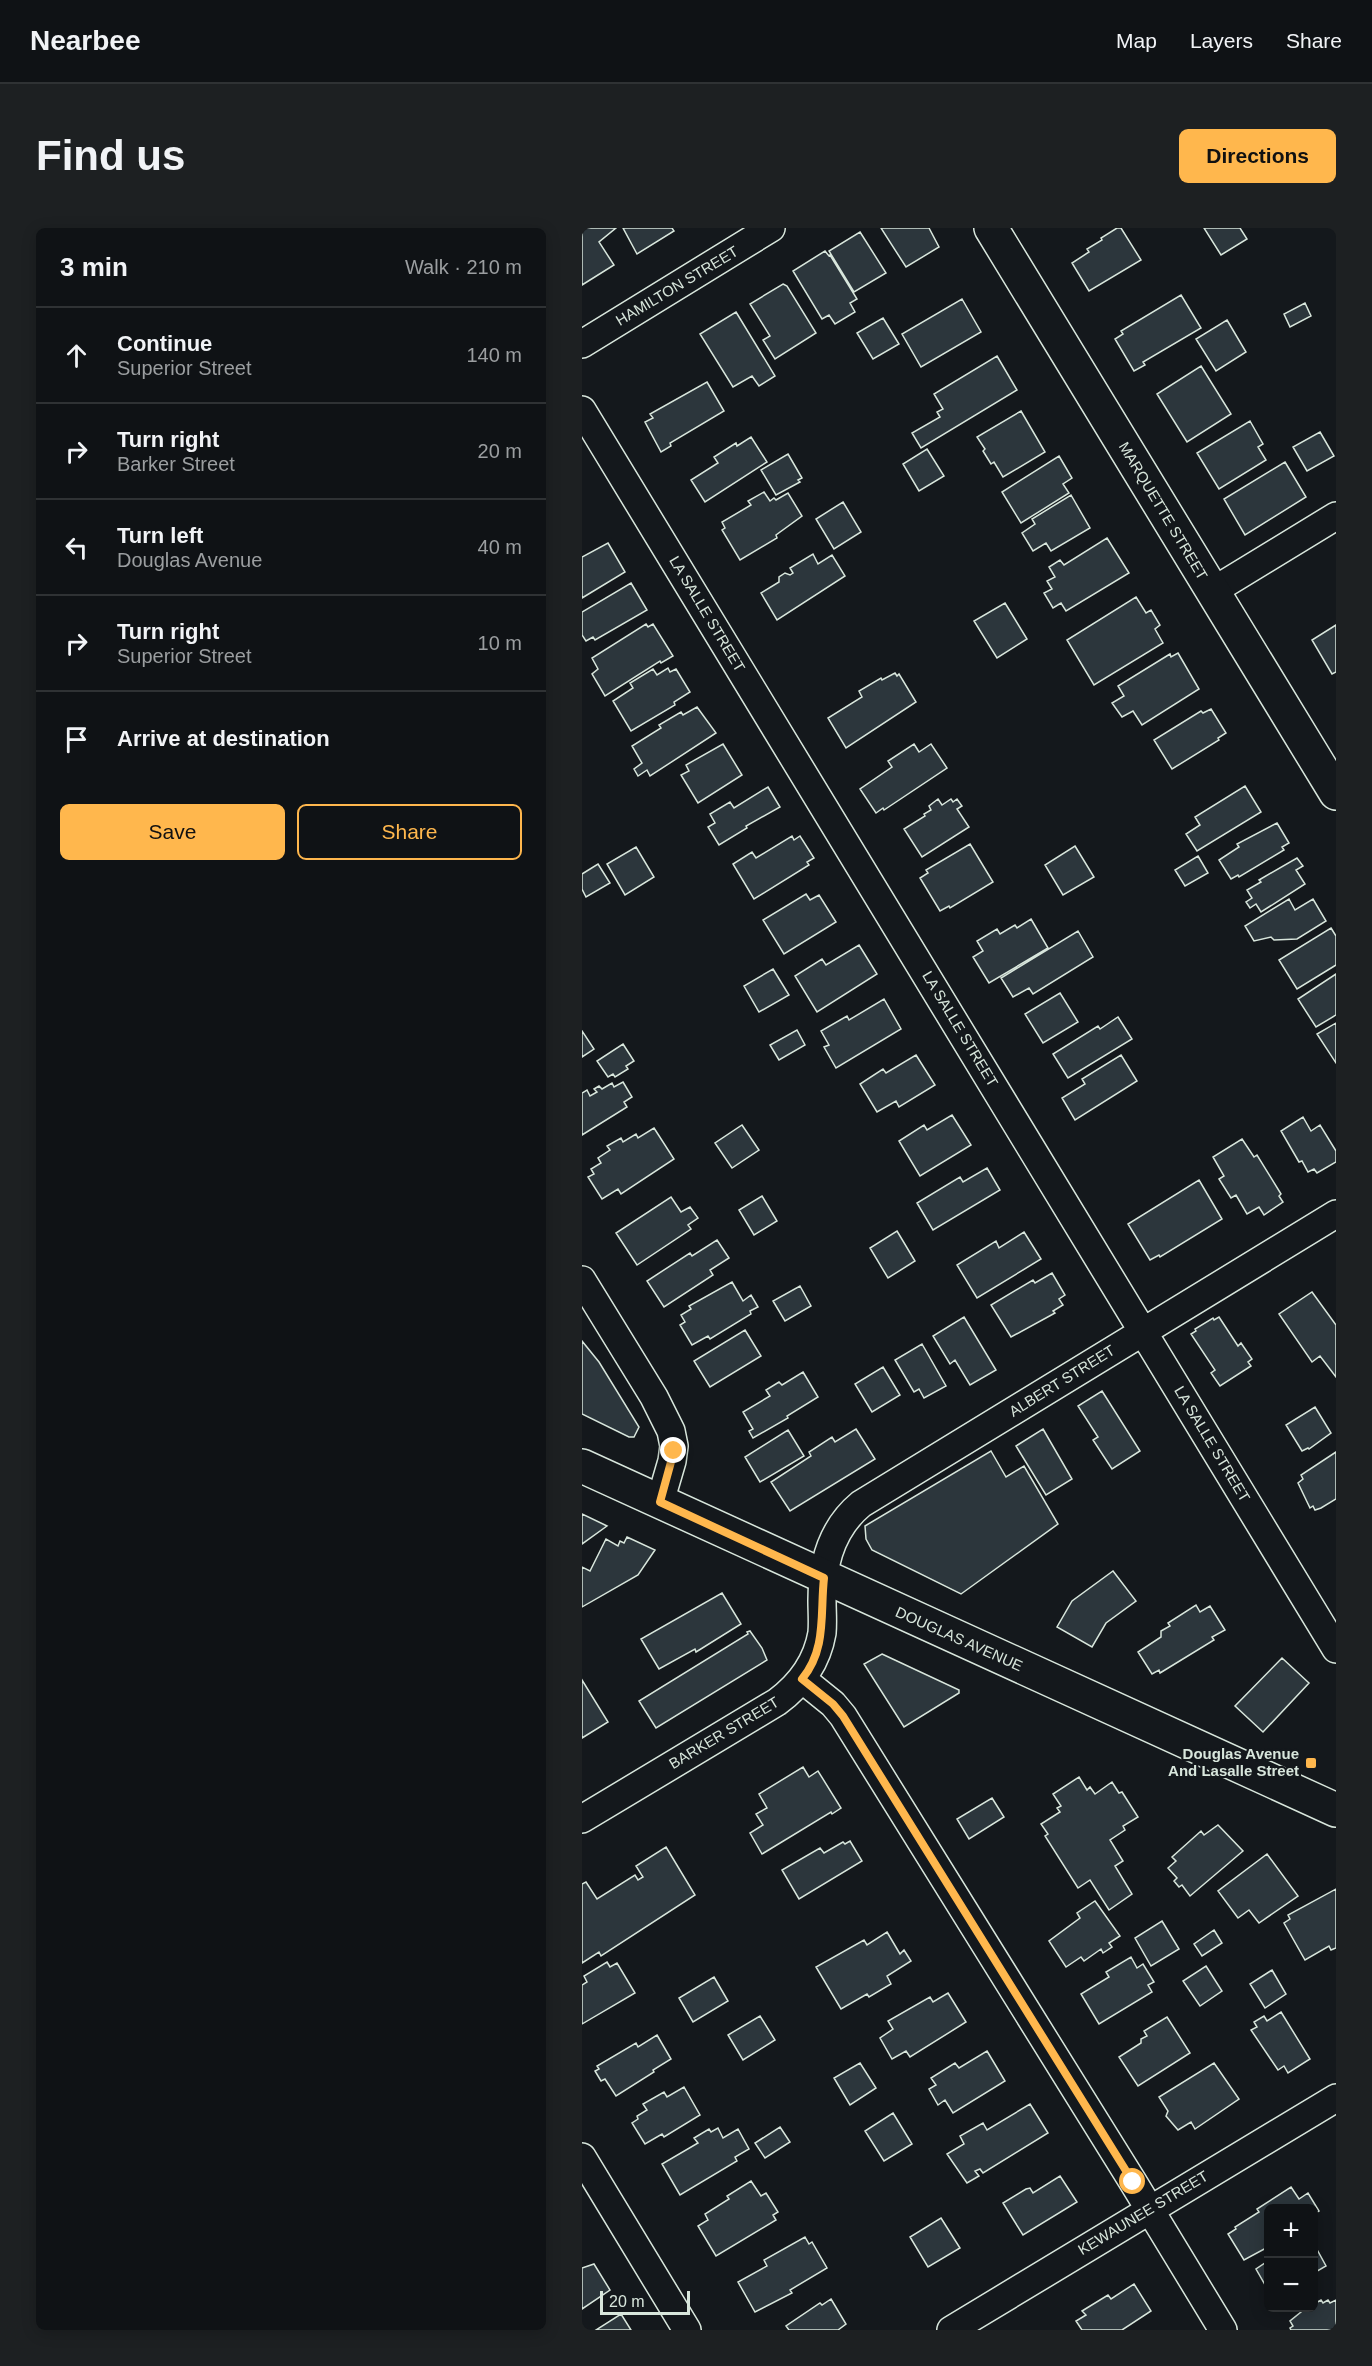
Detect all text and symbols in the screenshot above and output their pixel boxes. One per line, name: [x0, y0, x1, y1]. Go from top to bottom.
text: Nearbee: [30, 25, 141, 56]
text: Map: [1116, 29, 1157, 52]
text: Layers: [1190, 29, 1253, 52]
text: Share: [1286, 29, 1342, 52]
button: Directions: [1179, 129, 1336, 183]
text: Find us: [36, 132, 185, 179]
street label: HAMILTON STREET: [613, 242, 741, 329]
text: 3 min: [60, 252, 128, 282]
text: Walk · 210 m: [405, 256, 522, 278]
text: Continue: [117, 331, 212, 356]
icon: ahead: [60, 339, 93, 372]
text: 140 m: [466, 344, 522, 366]
text: Superior Street: [117, 357, 252, 379]
text: Turn right: [117, 427, 219, 452]
icon: right: [60, 435, 93, 468]
street label: MARQUETTE STREET: [1116, 439, 1211, 583]
text: 20 m: [478, 440, 522, 462]
text: Barker Street: [117, 453, 235, 475]
text: Turn left: [117, 523, 203, 548]
icon: left: [60, 531, 93, 564]
text: 40 m: [478, 536, 522, 558]
text: Douglas Avenue: [117, 549, 262, 571]
street label: LA SALLE STREET: [666, 553, 749, 675]
text: Turn right: [117, 619, 219, 644]
icon: right: [60, 627, 93, 660]
text: 10 m: [478, 632, 522, 654]
text: Superior Street: [117, 645, 252, 667]
icon: arrive: [60, 723, 93, 756]
text: Arrive at destination: [117, 726, 330, 751]
button: Save: [60, 804, 285, 860]
button: Share: [297, 804, 522, 860]
street label: LA SALLE STREET: [919, 968, 1002, 1090]
street label: ALBERT STREET: [1006, 1341, 1118, 1420]
street label: LA SALLE STREET: [1171, 1383, 1254, 1505]
route end: [660, 1437, 686, 1463]
street label: DOUGLAS AVENUE: [893, 1603, 1025, 1674]
street label: BARKER STREET: [666, 1693, 782, 1772]
place label: Douglas Avenue And Lasalle Street: [1168, 1745, 1299, 1779]
marker: Douglas Avenue And Lasalle Street: [1304, 1756, 1318, 1770]
street label: KEWAUNEE STREET: [1075, 2167, 1211, 2258]
route start: [1119, 2168, 1145, 2194]
map controls: [1264, 2204, 1318, 2312]
button: +: [1264, 2204, 1318, 2258]
button: −: [1264, 2258, 1318, 2312]
scale bar: [600, 2288, 690, 2316]
text: 20 m: [609, 2293, 645, 2310]

